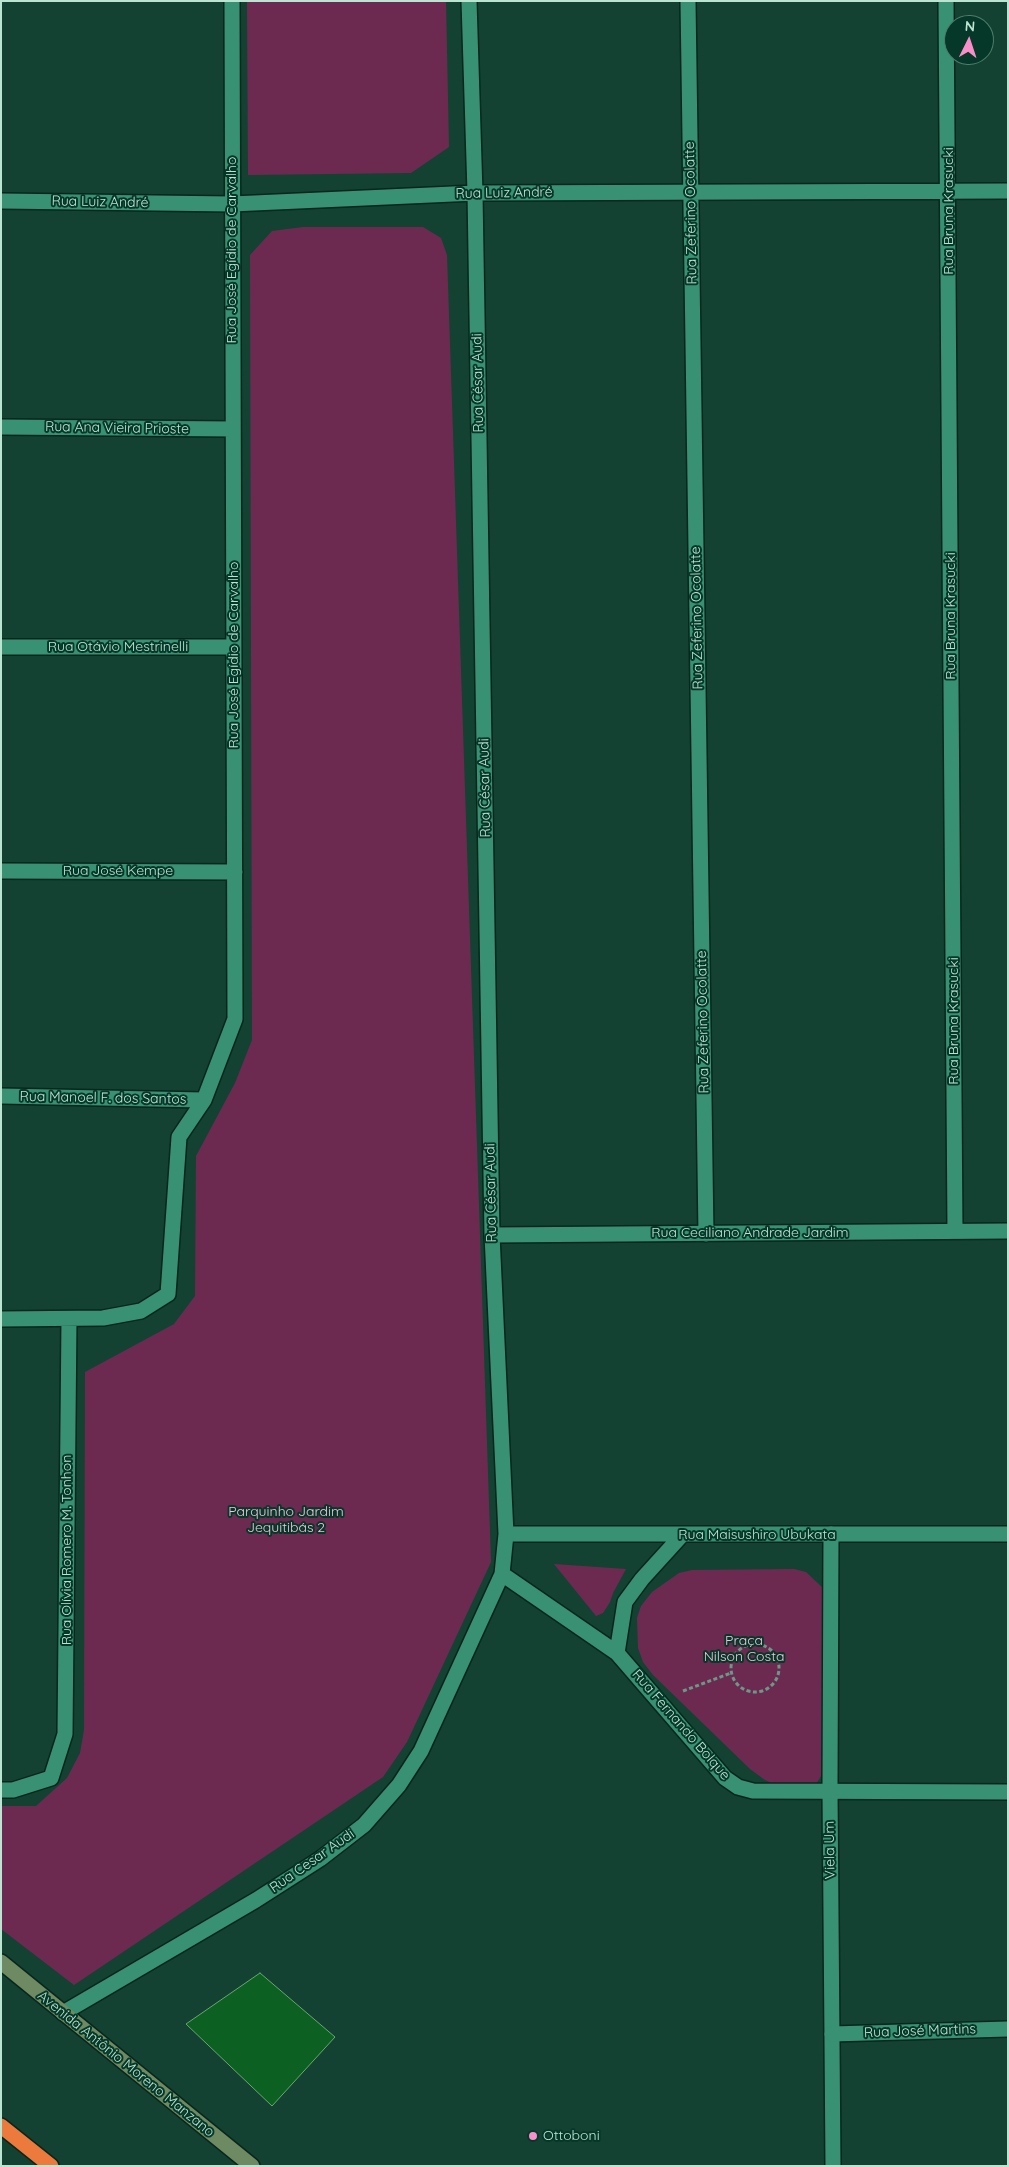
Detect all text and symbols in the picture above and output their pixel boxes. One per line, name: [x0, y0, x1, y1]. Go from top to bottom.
north arrow: [944, 15, 994, 65]
text: N: [964, 17, 976, 35]
street label: Rua Zeferino Ocolatte: [681, 141, 701, 285]
street label: Rua Bruna Krasucki: [941, 147, 957, 275]
street label: Rua José Egídio de Carvalho: [224, 157, 240, 343]
street label: Rua Luiz André: [455, 184, 553, 202]
street label: Rua Luiz André: [51, 193, 149, 211]
street label: Rua César Audi: [469, 333, 487, 433]
street label: Rua Ana Vieira Prioste: [45, 418, 189, 438]
street label: Rua Zeferino Ocolatte: [687, 546, 707, 690]
street label: Rua Bruna Krasucki: [943, 552, 959, 680]
street label: Rua José Egídio de Carvalho: [226, 562, 242, 748]
street label: Rua Otávio Mestrinelli: [48, 639, 188, 655]
street label: Rua César Audi: [476, 738, 494, 838]
street label: Rua José Kempe: [63, 863, 173, 879]
street label: Rua Zeferino Ocolatte: [693, 950, 713, 1094]
street label: Rua Bruna Krasucki: [946, 957, 962, 1085]
street label: Rua Manoel F. dos Santos: [19, 1088, 187, 1108]
street label: Rua César Audi: [482, 1143, 500, 1243]
street label: Rua Ceciliano Andrade Jardim: [651, 1225, 849, 1241]
street label: Rua Olívia Romero M. Tonhon: [59, 1455, 75, 1645]
park label: Parquinho Jardim Jequitibás 2: [228, 1504, 344, 1536]
street label: Rua Maisushiro Ubukata: [678, 1527, 836, 1543]
park label: Praça Nilson Costa: [704, 1633, 784, 1665]
street label: Rua Fernando Bolque: [628, 1666, 734, 1784]
street label: Viela Um: [821, 1821, 839, 1879]
street label: Rua Cesar Audi: [267, 1826, 357, 1896]
street label: Avenida Antônio Moreno Manzano: [34, 1987, 218, 2141]
street label: Rua José Martins: [864, 2021, 976, 2041]
place label: Ottoboni: [543, 2128, 600, 2144]
marker: Ottoboni: [527, 2130, 539, 2142]

